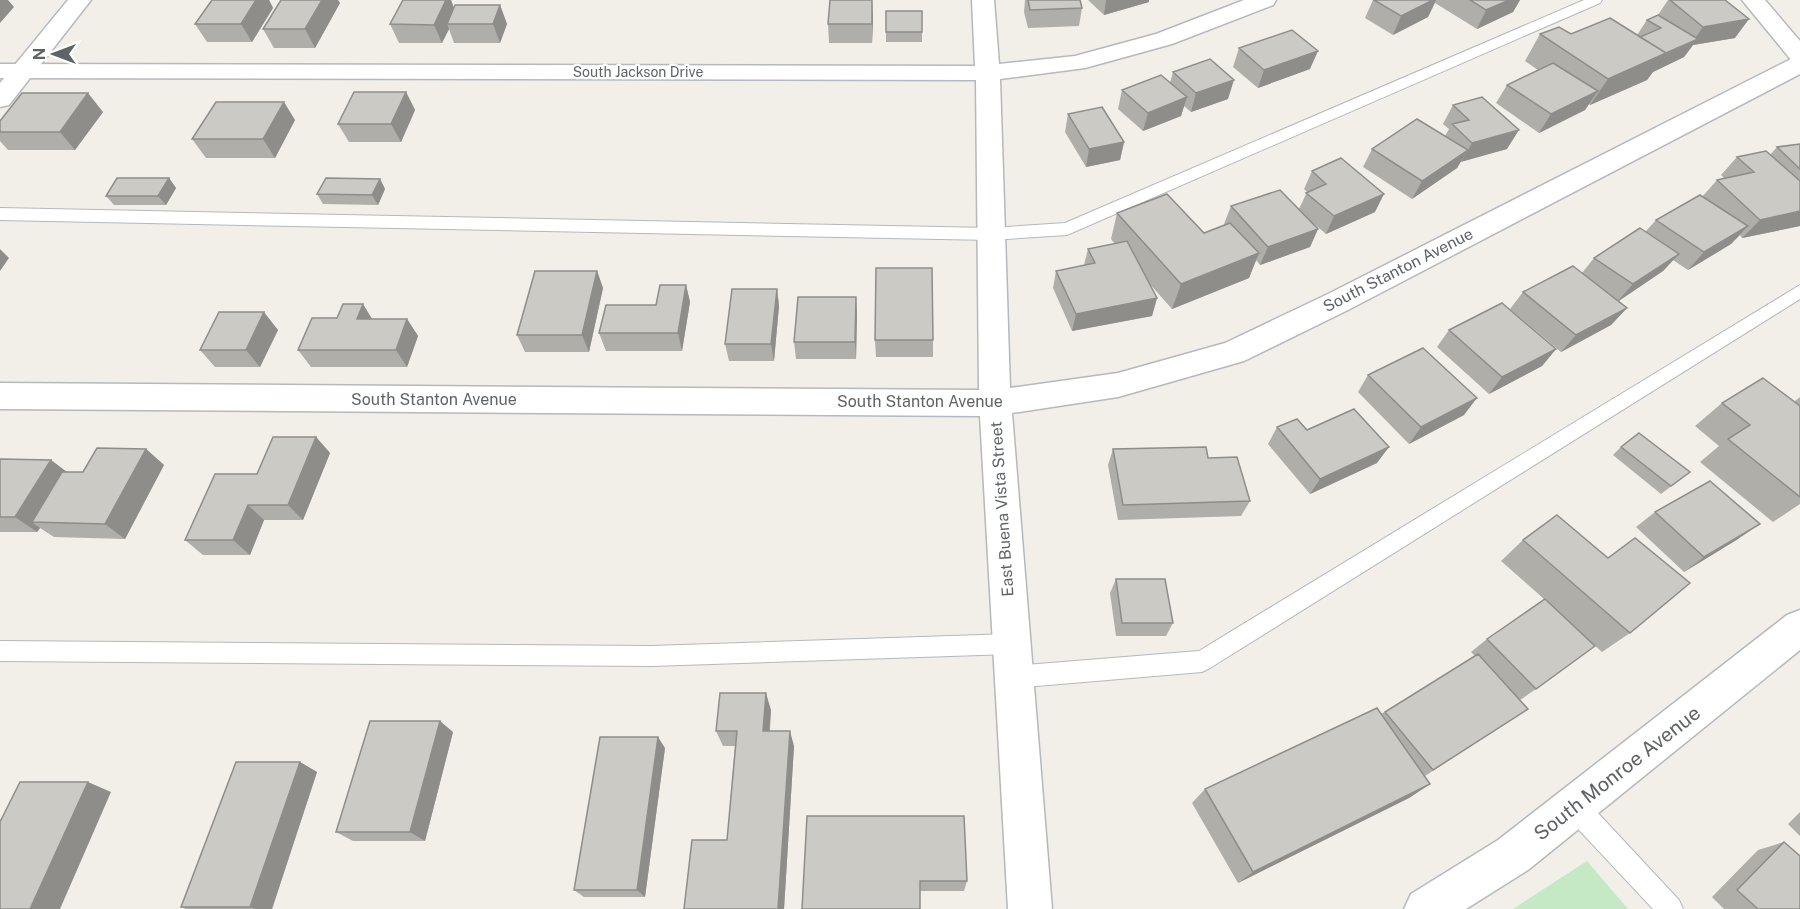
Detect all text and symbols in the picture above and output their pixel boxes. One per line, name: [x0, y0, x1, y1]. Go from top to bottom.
north arrow: [24, 24, 84, 84]
text: N: [30, 48, 49, 60]
street label: South Jackson Drive: [573, 64, 703, 80]
street label: South Stanton Avenue: [1320, 224, 1476, 316]
street label: South Stanton Avenue: [351, 390, 517, 409]
street label: South Stanton Avenue: [837, 392, 1003, 411]
street label: East Buena Vista Street: [986, 421, 1018, 597]
street label: South Monroe Avenue: [1529, 701, 1705, 845]

